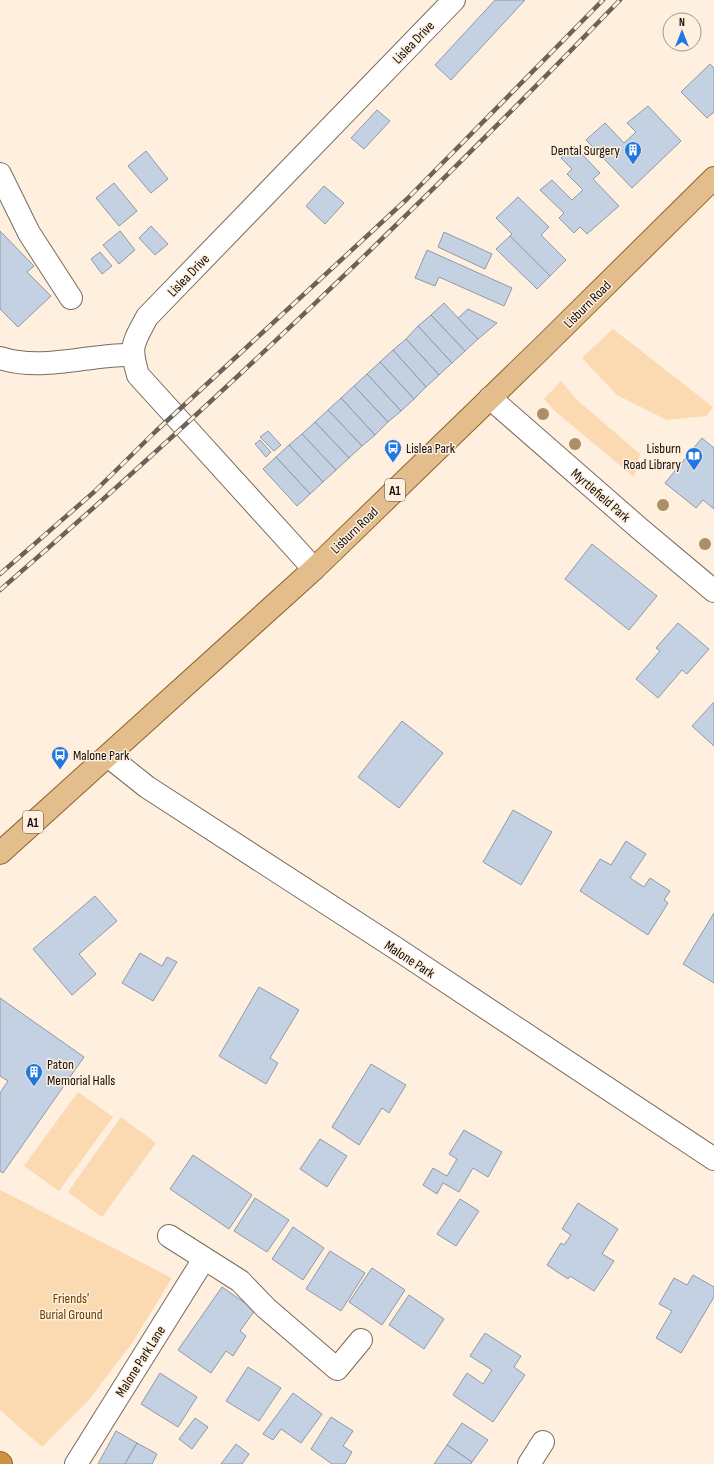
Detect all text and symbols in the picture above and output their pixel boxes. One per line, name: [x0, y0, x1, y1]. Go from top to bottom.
north arrow: [662, 12, 702, 52]
text: N: [679, 16, 685, 29]
street label: Lislea Drive: [389, 17, 438, 67]
building icon: Dental Surgery: [623, 140, 643, 165]
place label: Dental Surgery: [551, 142, 621, 159]
street label: Lislea Drive: [164, 250, 213, 300]
street label: Lisburn Road: [560, 277, 615, 332]
bus stop icon: Lislea Park: [383, 438, 403, 463]
place label: Lislea Park: [406, 440, 456, 457]
place label: Lisburn Road Library: [623, 440, 682, 473]
library icon: Lisburn Road Library: [684, 446, 704, 471]
street label: Myrtlefield Park: [567, 465, 634, 526]
road number: A1: [385, 479, 405, 501]
street label: Lisburn Road: [327, 503, 382, 557]
bus stop icon: Malone Park: [50, 745, 70, 770]
place label: Malone Park: [73, 747, 130, 764]
road number: A1: [23, 811, 43, 833]
street label: Malone Park: [381, 937, 439, 982]
place label: Paton Memorial Halls: [47, 1056, 115, 1089]
building icon: Paton Memorial Halls: [24, 1062, 44, 1087]
park label: Friends' Burial Ground: [39, 1290, 103, 1323]
street label: Malone Park Lane: [112, 1322, 169, 1400]

